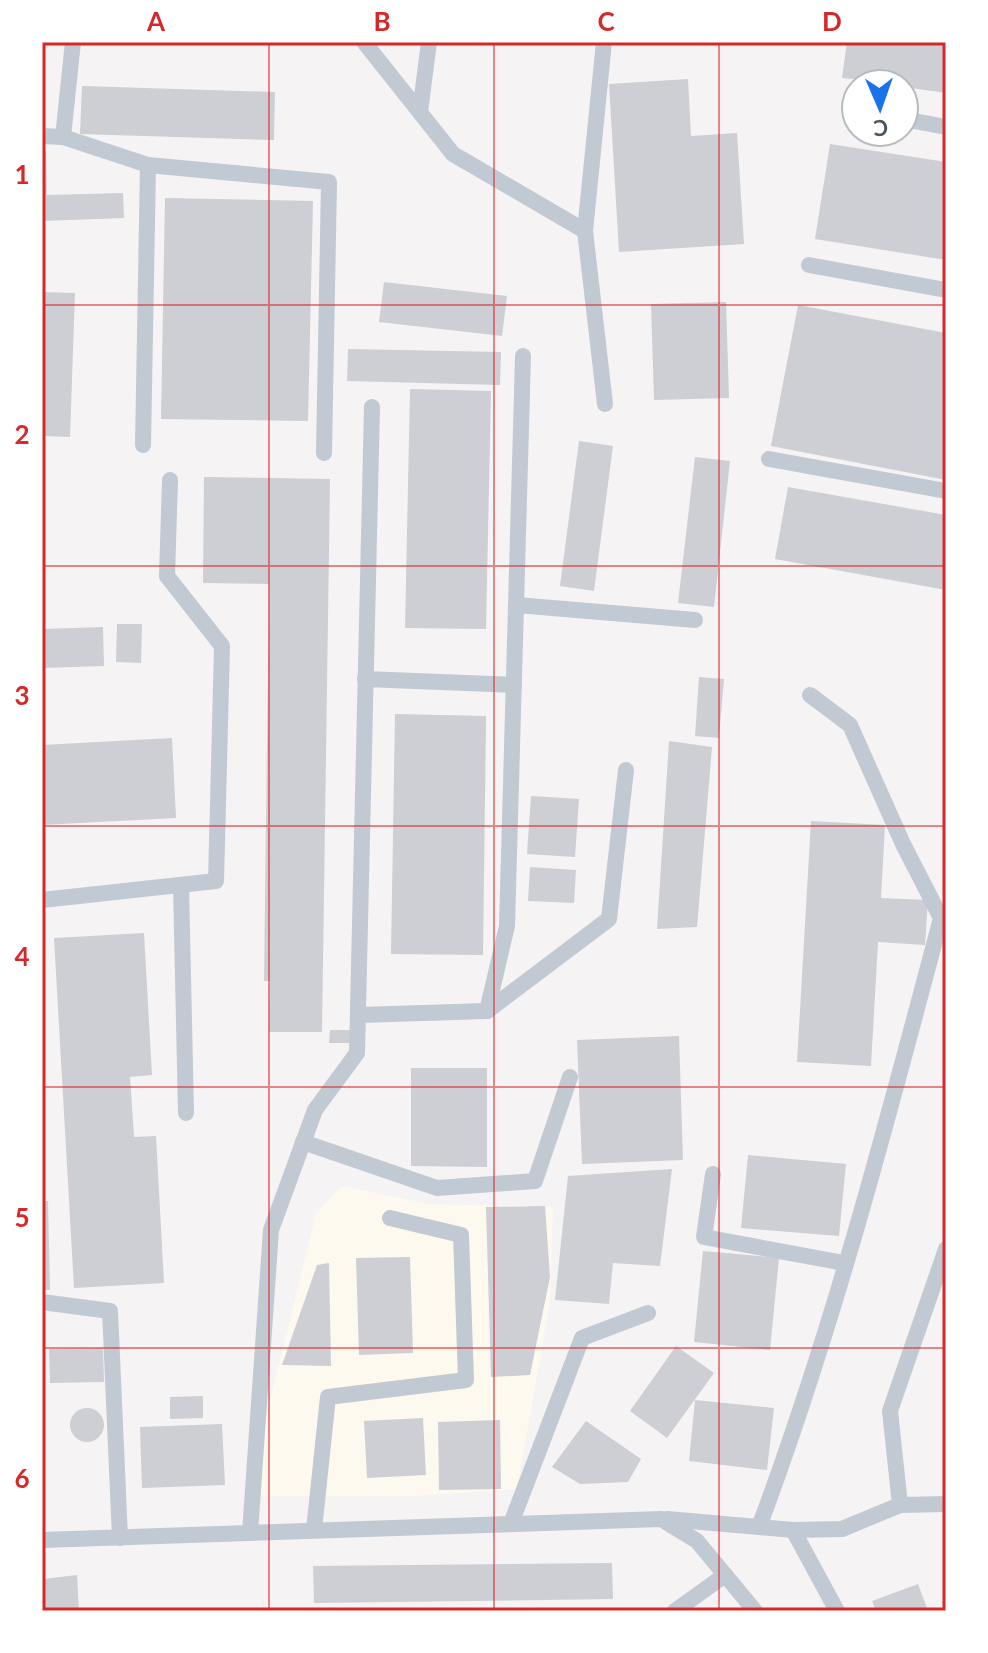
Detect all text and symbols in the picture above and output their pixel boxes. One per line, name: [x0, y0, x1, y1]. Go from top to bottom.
text: A: [146, 5, 166, 37]
text: B: [373, 5, 391, 37]
text: C: [597, 5, 615, 37]
text: D: [822, 5, 842, 37]
north arrow: [840, 68, 920, 148]
text: С: [873, 115, 888, 142]
text: 1: [14, 158, 30, 190]
text: 2: [14, 418, 30, 450]
text: 3: [14, 679, 30, 711]
text: 4: [14, 940, 30, 972]
text: 5: [14, 1201, 30, 1233]
text: 6: [14, 1462, 30, 1494]

